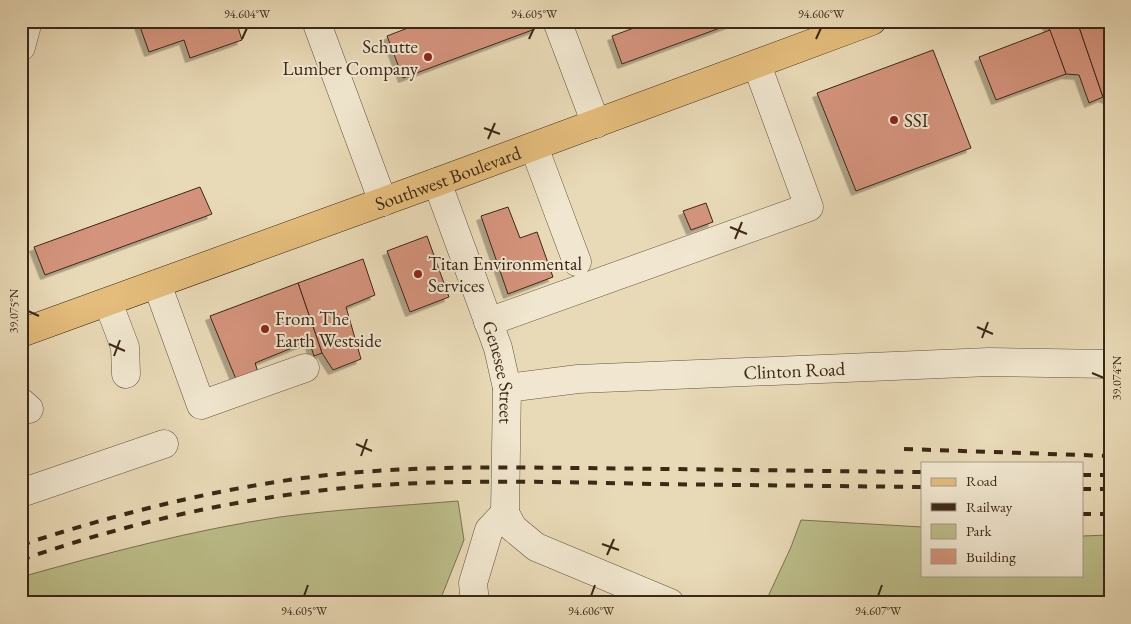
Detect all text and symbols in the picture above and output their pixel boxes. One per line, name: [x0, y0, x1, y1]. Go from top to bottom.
text: 94.604°W: [224, 6, 271, 22]
text: 94.605°W: [511, 6, 558, 22]
text: 94.606°W: [798, 6, 845, 22]
place label: Schutte Lumber Company: [282, 34, 419, 81]
marker: Schutte Lumber Company: [422, 51, 434, 63]
place label: SSI: [904, 108, 929, 133]
marker: SSI: [888, 114, 900, 126]
street label: Southwest Boulevard: [371, 140, 524, 216]
place label: Titan Environmental Services: [428, 251, 583, 298]
marker: Titan Environmental Services: [412, 268, 424, 280]
text: 39.075°N: [6, 288, 22, 333]
place label: From The Earth Westside: [275, 306, 382, 353]
street label: Genesee Street: [476, 317, 520, 424]
marker: From The Earth Westside: [259, 323, 271, 335]
street label: Clinton Road: [743, 355, 846, 385]
text: 39.074°N: [1109, 355, 1125, 400]
legend: [921, 462, 1084, 576]
text: Road: [966, 471, 998, 490]
text: Railway: [966, 497, 1013, 516]
text: Park: [966, 521, 993, 540]
text: Building: [966, 547, 1016, 566]
text: 94.605°W: [281, 603, 328, 619]
text: 94.606°W: [568, 603, 615, 619]
text: 94.607°W: [855, 603, 902, 619]

